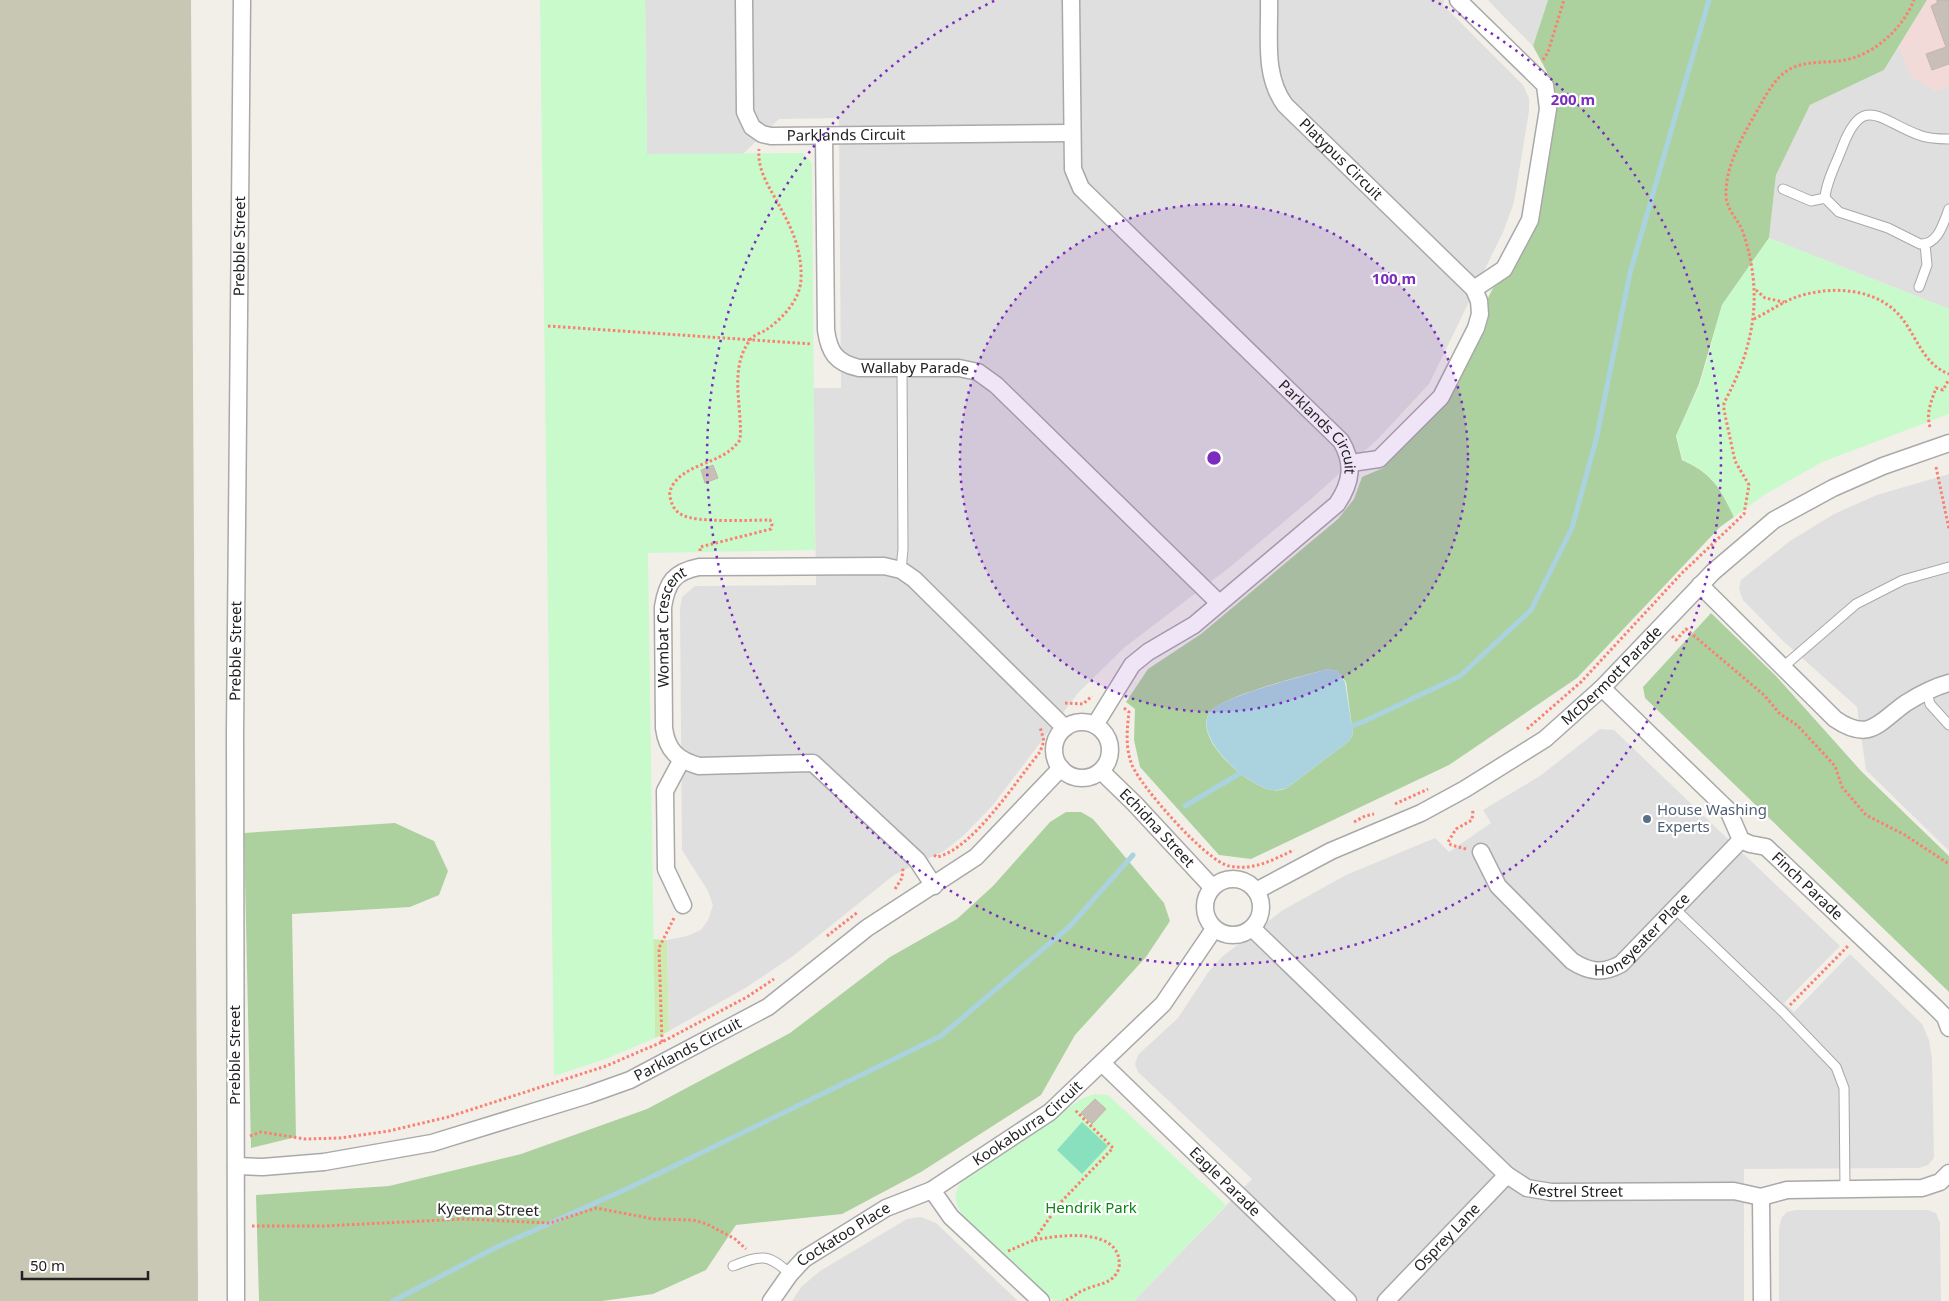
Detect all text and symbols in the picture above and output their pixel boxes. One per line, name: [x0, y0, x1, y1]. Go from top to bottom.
text: 200 m: [1551, 89, 1595, 109]
street label: Platypus Circuit: [1295, 113, 1388, 204]
street label: Parklands Circuit: [787, 124, 906, 145]
street label: Prebble Street: [228, 195, 249, 296]
text: 100 m: [1372, 268, 1416, 288]
street label: Wallaby Parade: [861, 357, 971, 379]
street label: Parklands Circuit: [1275, 375, 1361, 475]
centre of rings: [1205, 449, 1223, 467]
street label: Wombat Crescent: [652, 561, 690, 688]
street label: Prebble Street: [224, 600, 245, 701]
street label: McDermott Parade: [1556, 621, 1665, 729]
street label: Echidna Street: [1116, 783, 1200, 872]
place label: House Washing Experts: [1657, 799, 1767, 836]
marker: House Washing Experts: [1641, 813, 1653, 825]
street label: Finch Parade: [1768, 847, 1848, 924]
street label: Honeyeater Place: [1594, 888, 1694, 980]
street label: Prebble Street: [224, 1004, 244, 1105]
street label: Parklands Circuit: [630, 1012, 745, 1085]
street label: Kookaburra Circuit: [968, 1075, 1086, 1170]
street label: Eagle Parade: [1186, 1142, 1266, 1220]
street label: Kestrel Street: [1527, 1177, 1624, 1201]
street label: Cockatoo Place: [791, 1197, 894, 1270]
park label: Hendrik Park: [1045, 1197, 1137, 1217]
street label: Kyeema Street: [437, 1198, 540, 1220]
street label: Osprey Lane: [1409, 1198, 1484, 1275]
scale bar: [22, 1248, 149, 1280]
text: 50 m: [30, 1255, 65, 1275]

